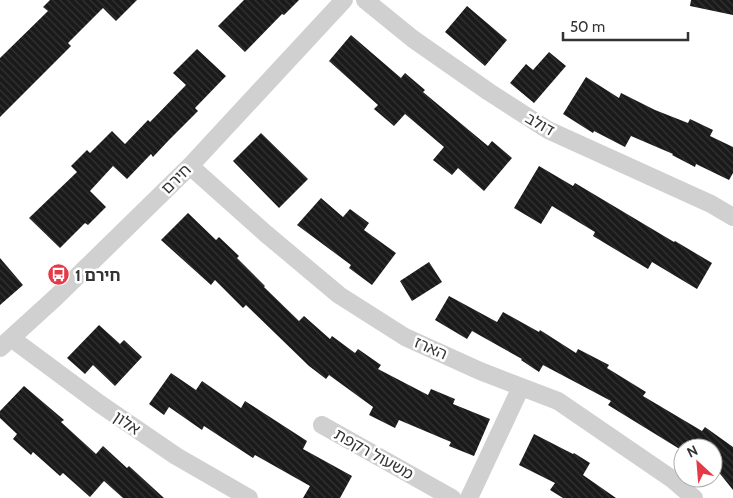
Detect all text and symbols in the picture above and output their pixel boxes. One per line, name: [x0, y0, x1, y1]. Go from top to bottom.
scale bar: [563, 10, 688, 42]
text: 50 m: [570, 18, 605, 36]
street label: דולב: [522, 108, 558, 140]
street label: חירם: [157, 160, 195, 198]
bus stop icon: חירם 1: [47, 263, 71, 287]
place label: חירם 1: [75, 266, 120, 285]
street label: הארז: [412, 332, 450, 364]
street label: אלון: [110, 407, 144, 439]
street label: משעול רקפת: [331, 424, 417, 484]
north arrow: [673, 438, 723, 488]
text: N: [684, 441, 701, 462]

